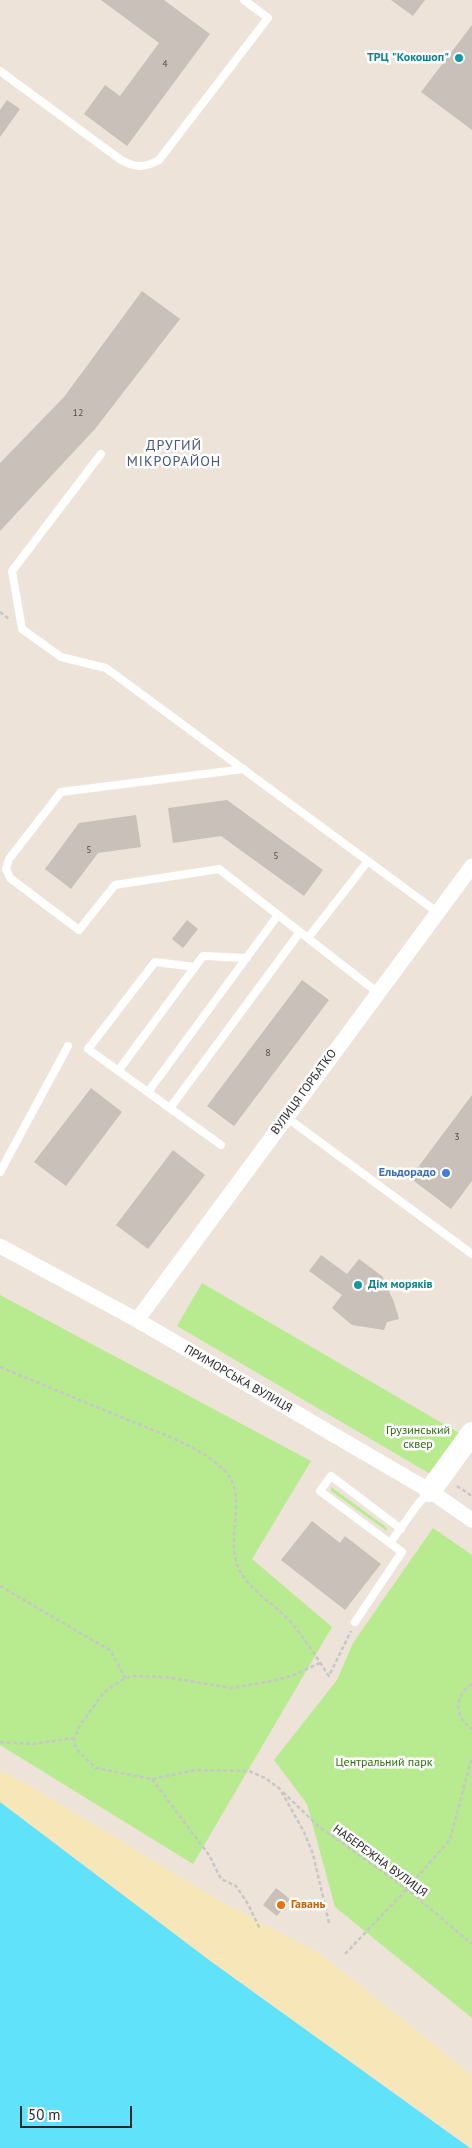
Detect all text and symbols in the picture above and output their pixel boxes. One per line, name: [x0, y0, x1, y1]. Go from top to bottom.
place label: ТРЦ "Кокошоп": [367, 51, 449, 65]
marker: ТРЦ "Кокошоп": [453, 52, 465, 64]
house number: 4: [162, 58, 168, 70]
house number: 12: [73, 407, 83, 419]
district label: ДРУГИЙ МІКРОРАЙОН: [125, 438, 223, 471]
house number: 5: [86, 844, 92, 856]
house number: 5: [273, 850, 279, 862]
house number: 8: [265, 1047, 271, 1059]
street label: ВУЛИЦЯ ГОРБАТКО: [268, 1047, 340, 1137]
house number: 3: [454, 1131, 460, 1143]
place label: Ельдорадо: [379, 1166, 436, 1180]
marker: Ельдорадо: [440, 1167, 452, 1179]
place label: Дім моряків: [368, 1278, 433, 1292]
marker: Дім моряків: [352, 1279, 364, 1291]
street label: ПРИМОРСЬКА ВУЛИЦЯ: [182, 1342, 294, 1416]
park label: Грузинський сквер: [386, 1424, 450, 1452]
park label: Центральний парк: [336, 1756, 432, 1770]
street label: НАБЕРЕЖНА ВУЛИЦЯ: [330, 1822, 430, 1900]
place label: Гавань: [291, 1898, 325, 1912]
marker: Гавань: [275, 1899, 287, 1911]
scale bar: [22, 2096, 135, 2128]
text: 50 m: [28, 2105, 61, 2124]

